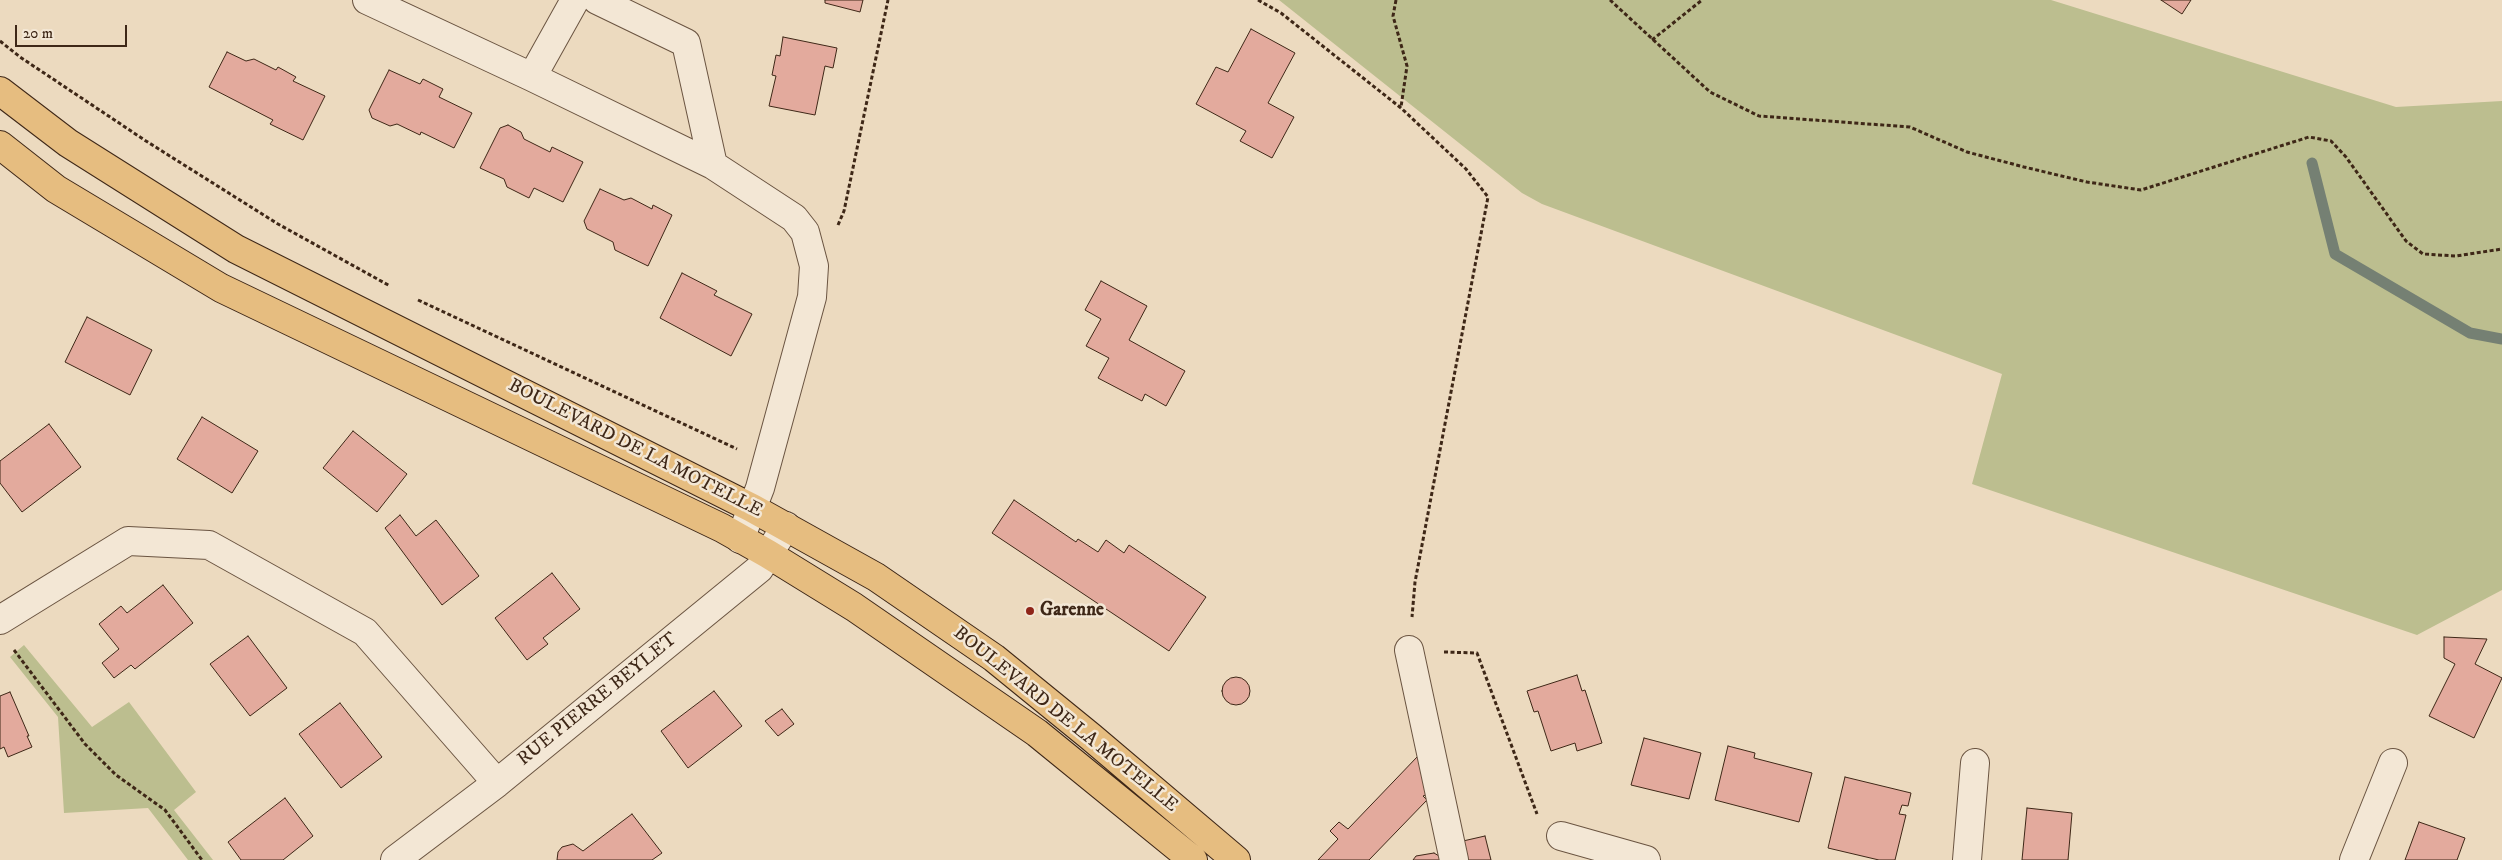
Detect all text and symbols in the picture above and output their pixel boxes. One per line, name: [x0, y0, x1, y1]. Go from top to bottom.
scale bar: [18, 15, 130, 47]
text: 20 m: [23, 24, 53, 43]
street label: BOULEVARD DE LA MOTELLE: [504, 375, 766, 523]
place label: Garenne: [1040, 600, 1104, 622]
marker: Garenne: [1024, 605, 1036, 617]
street label: BOULEVARD DE LA MOTELLE: [948, 622, 1182, 818]
street label: RUE PIERRE BEYLET: [514, 629, 682, 771]

